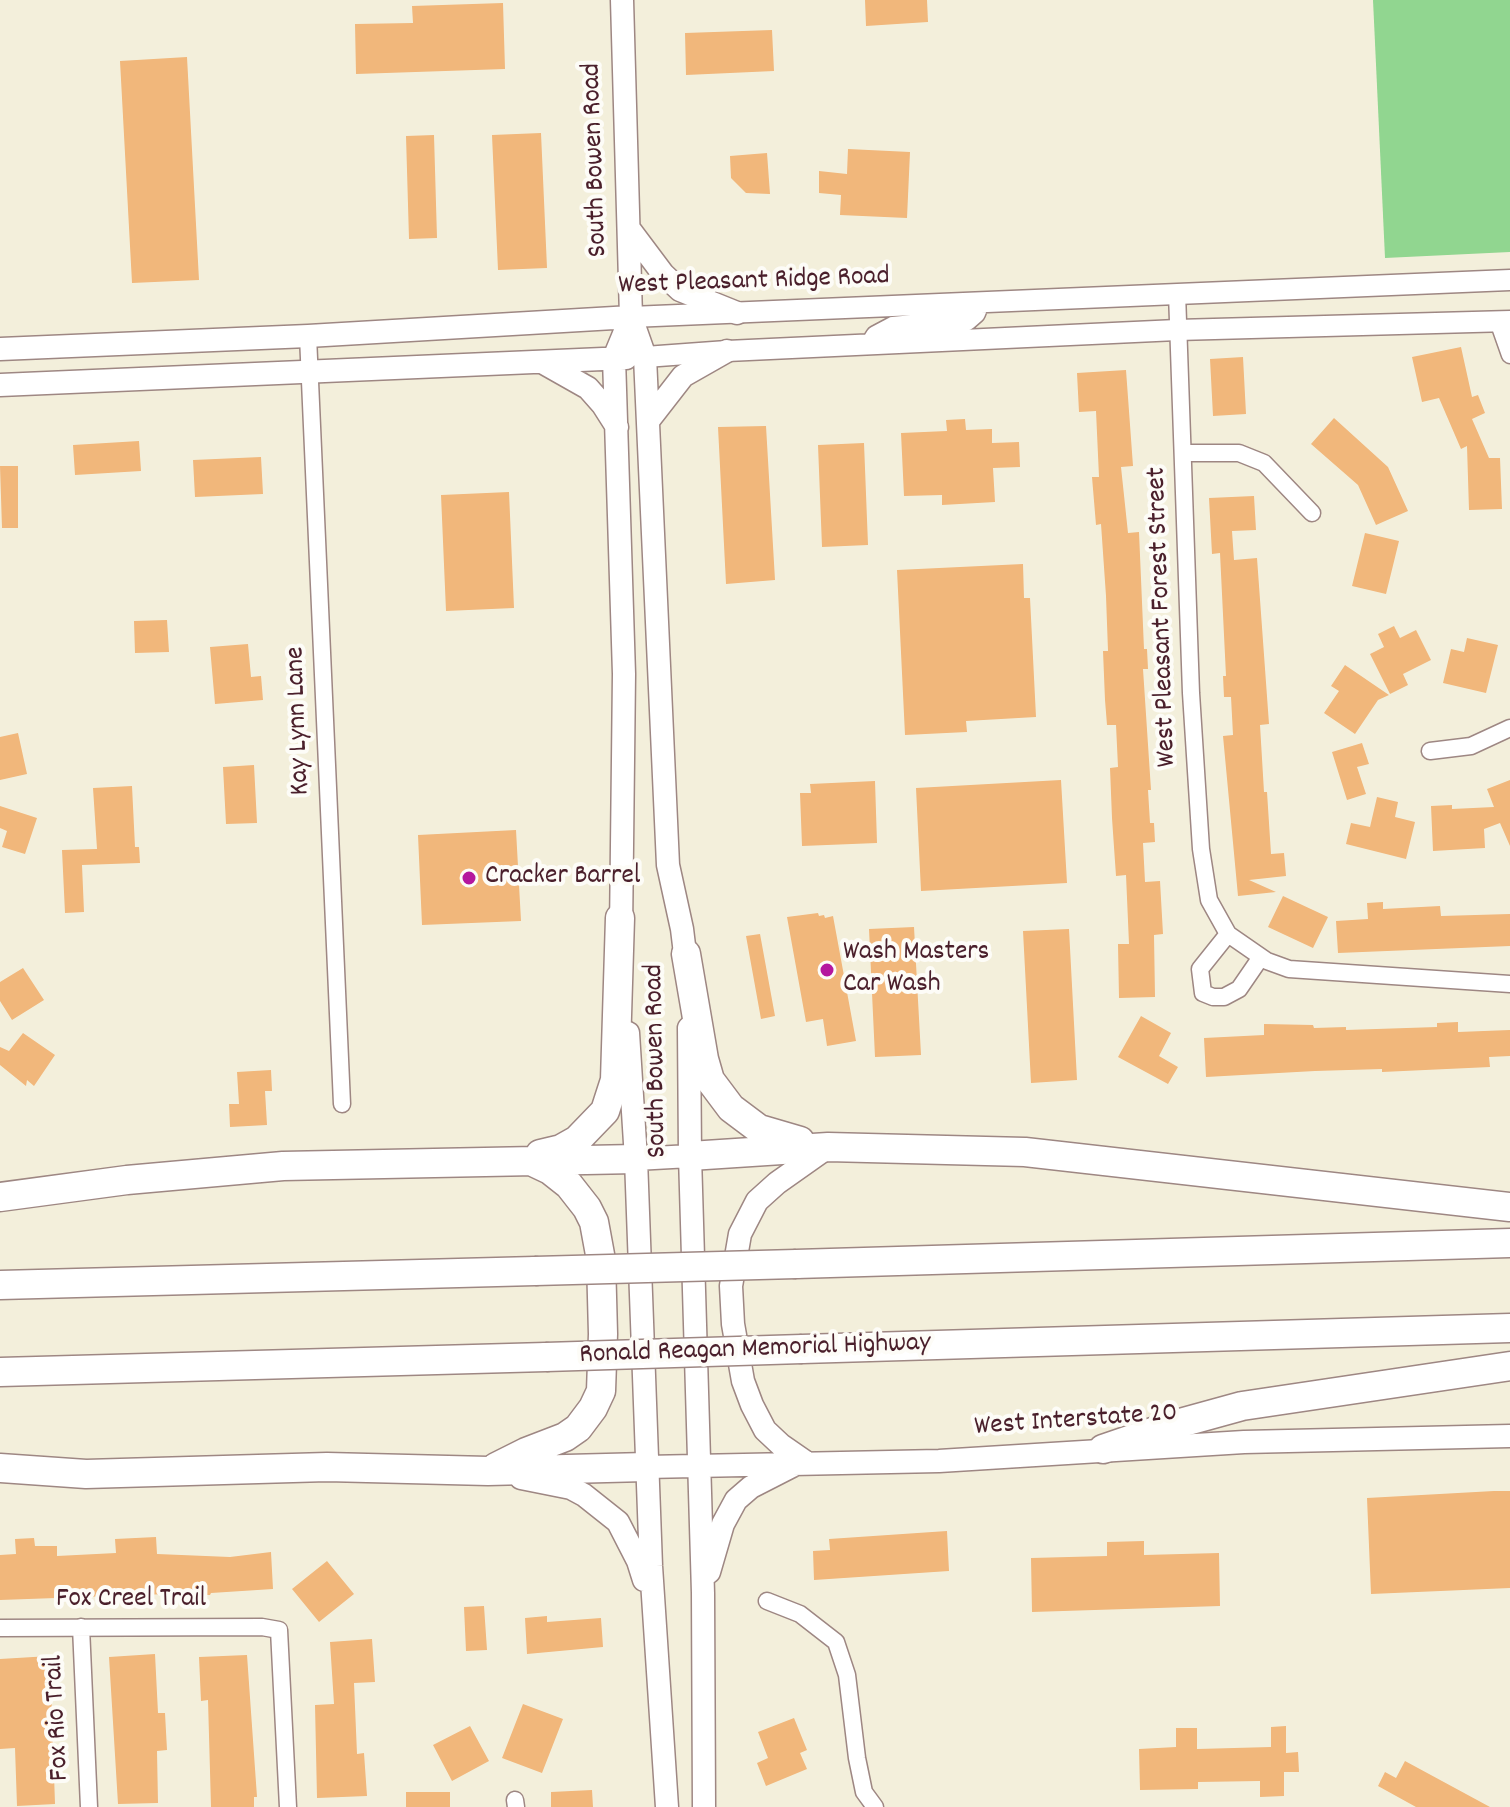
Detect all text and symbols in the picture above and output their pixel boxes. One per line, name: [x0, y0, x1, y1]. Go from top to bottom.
street label: South Bowen Road: [577, 62, 617, 258]
street label: West Pleasant Ridge Road: [618, 261, 890, 305]
street label: West Pleasant Forest Street: [1142, 466, 1186, 768]
street label: Kay Lynn Lane: [281, 646, 319, 796]
place label: Cracker Barrel: [485, 861, 640, 895]
marker: Cracker Barrel: [460, 869, 478, 887]
place label: Wash Masters Car Wash: [843, 937, 989, 1003]
marker: Wash Masters Car Wash: [818, 961, 836, 979]
street label: South Bowen Road: [640, 964, 676, 1158]
street label: Ronald Reagan Memorial Highway: [579, 1328, 931, 1374]
street label: West Interstate 20: [973, 1398, 1179, 1446]
street label: Fox Creel Trail: [56, 1584, 206, 1618]
street label: Fox Rio Trail: [39, 1654, 79, 1782]

